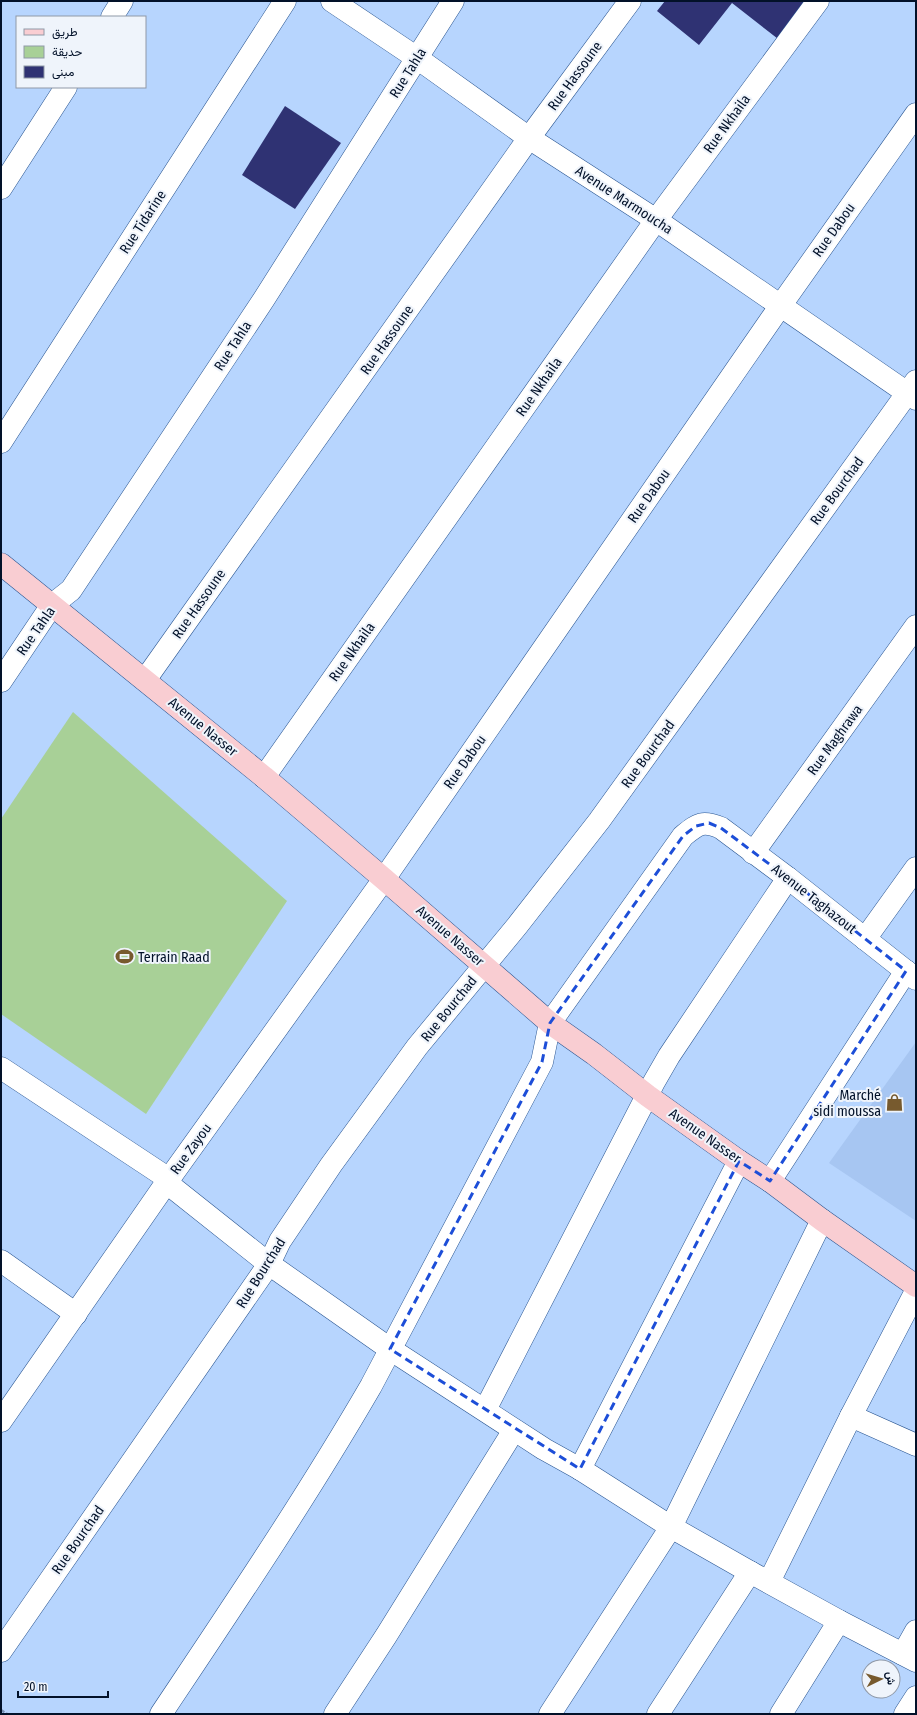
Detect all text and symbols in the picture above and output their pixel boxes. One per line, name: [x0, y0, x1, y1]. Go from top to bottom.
legend: [16, 16, 146, 88]
text: طريق: [52, 25, 78, 40]
street label: Rue Hassoune: [544, 38, 606, 114]
text: حديقة: [52, 45, 82, 59]
street label: Rue Tahla: [386, 45, 430, 101]
text: مبنى: [52, 65, 74, 80]
street label: Rue Nkhaila: [700, 91, 754, 157]
street label: Avenue Marmoucha: [572, 162, 676, 238]
street label: Rue Tidarine: [116, 187, 170, 257]
street label: Rue Dabou: [809, 200, 859, 260]
street label: Rue Hassoune: [357, 302, 417, 378]
street label: Rue Tahla: [211, 318, 255, 374]
street label: Rue Nkhaila: [512, 354, 566, 420]
street label: Rue Bourchad: [807, 454, 867, 528]
street label: Rue Dabou: [624, 466, 674, 526]
street label: Rue Hassoune: [169, 566, 229, 642]
street label: Rue Tahla: [13, 603, 59, 659]
street label: Rue Nkhaila: [325, 619, 379, 685]
street label: Avenue Nasser: [165, 694, 241, 760]
street label: Rue Maghrawa: [804, 701, 866, 779]
street label: Rue Bourchad: [618, 717, 678, 791]
street label: Rue Dabou: [440, 732, 490, 792]
street label: Avenue Taghazout: [768, 860, 860, 938]
street label: Avenue Nasser: [413, 902, 487, 970]
sports icon: Terrain Raad: [115, 947, 135, 967]
place label: Terrain Raad: [138, 949, 210, 966]
street label: Rue Bourchad: [417, 973, 481, 1045]
place label: Marché sidi moussa: [813, 1087, 881, 1120]
shop icon: Marché sidi moussa: [884, 1093, 904, 1113]
street label: Avenue Nasser: [666, 1105, 744, 1167]
street label: Rue Zayou: [167, 1120, 215, 1178]
street label: Rue Bourchad: [233, 1235, 289, 1311]
street label: Rue Bourchad: [48, 1502, 108, 1578]
north arrow: [861, 1659, 901, 1699]
text: ش: [883, 1671, 898, 1685]
scale bar: [18, 1673, 108, 1699]
text: 20 m: [24, 1680, 48, 1694]

